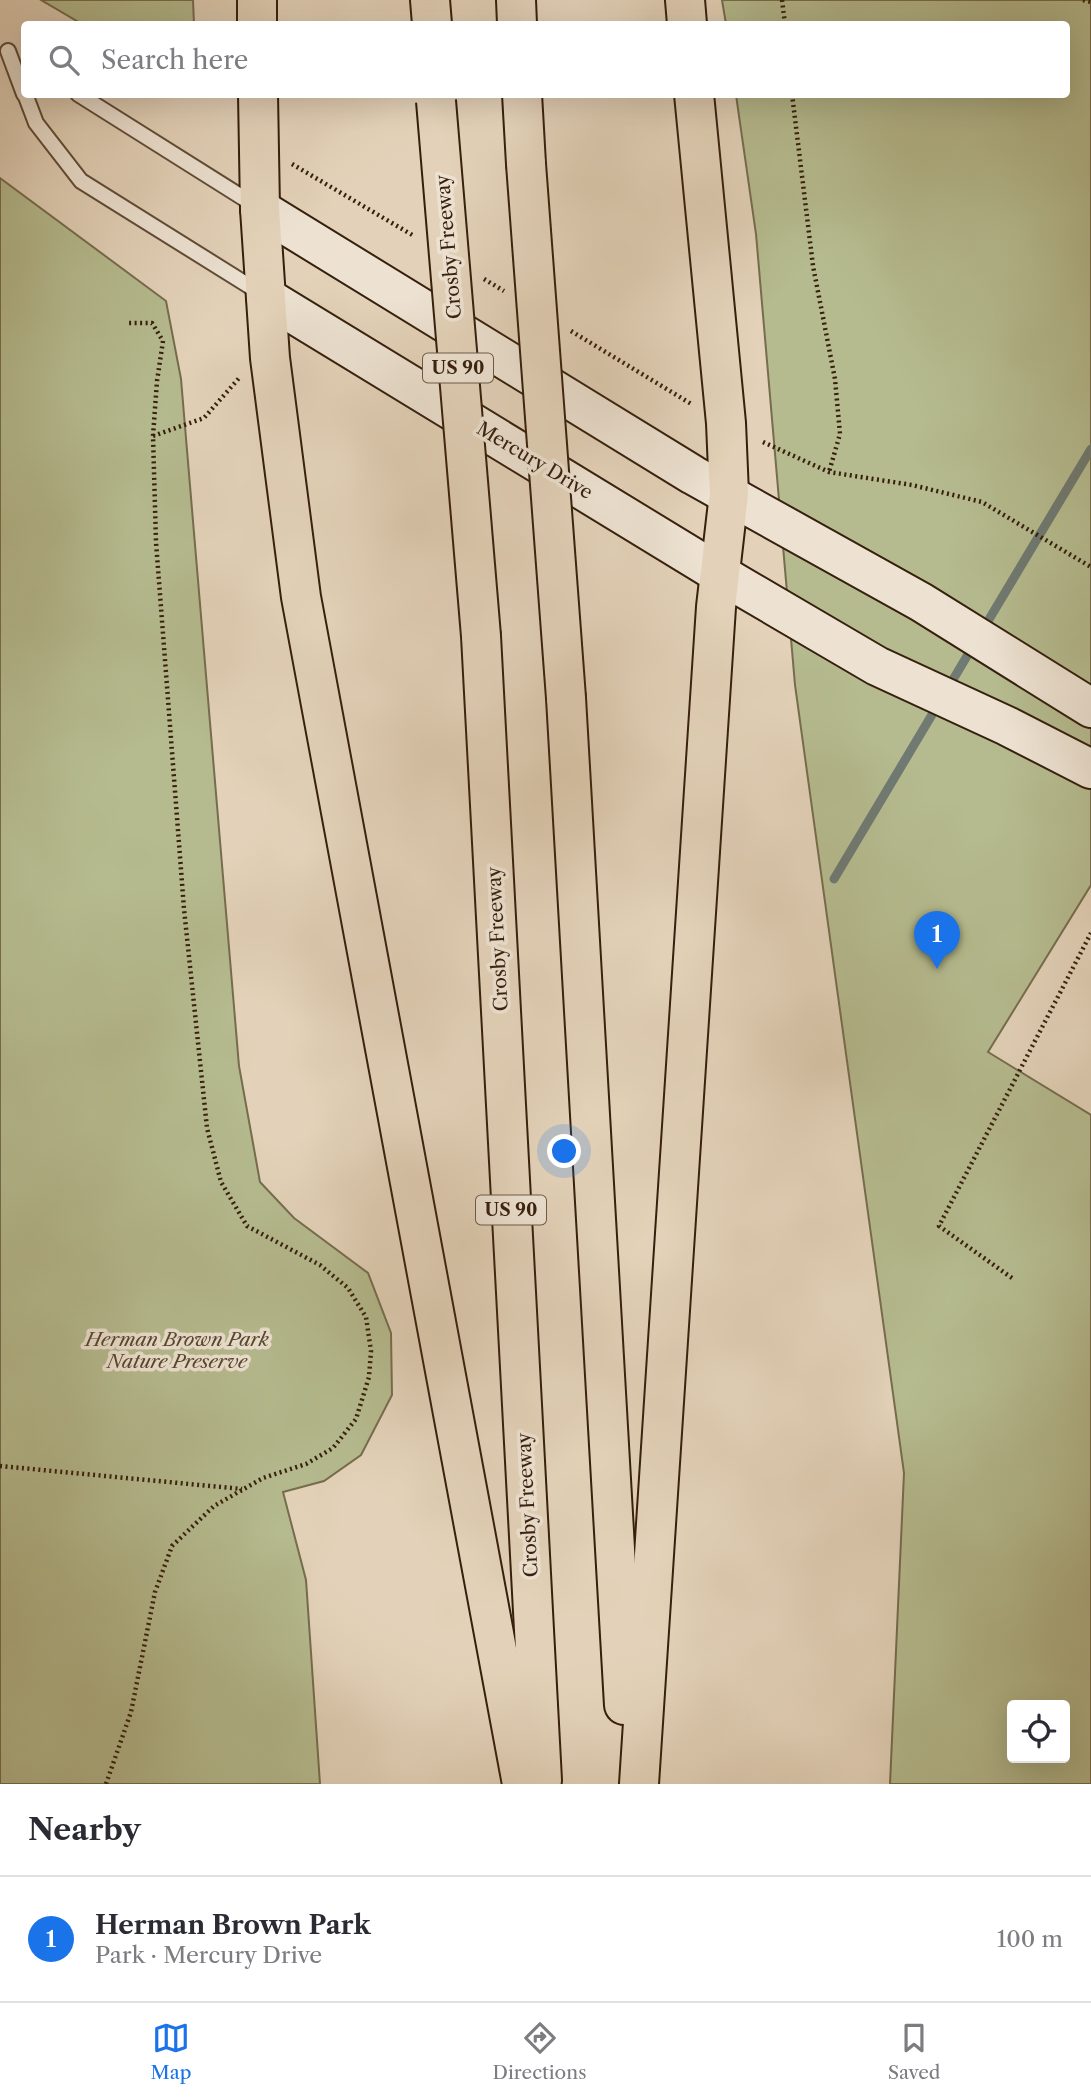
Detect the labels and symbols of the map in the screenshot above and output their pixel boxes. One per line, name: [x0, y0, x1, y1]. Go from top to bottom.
street label: Crosby Freeway: [431, 173, 466, 320]
road number: US 90: [423, 354, 493, 382]
street label: Mercury Drive: [473, 417, 597, 504]
street label: Crosby Freeway: [482, 866, 513, 1012]
pin: 1: [914, 911, 960, 969]
your location: [547, 1134, 581, 1168]
road number: US 90: [476, 1196, 546, 1224]
park label: Herman Brown Park Nature Preserve: [83, 1328, 269, 1373]
street label: Crosby Freeway: [512, 1432, 543, 1578]

